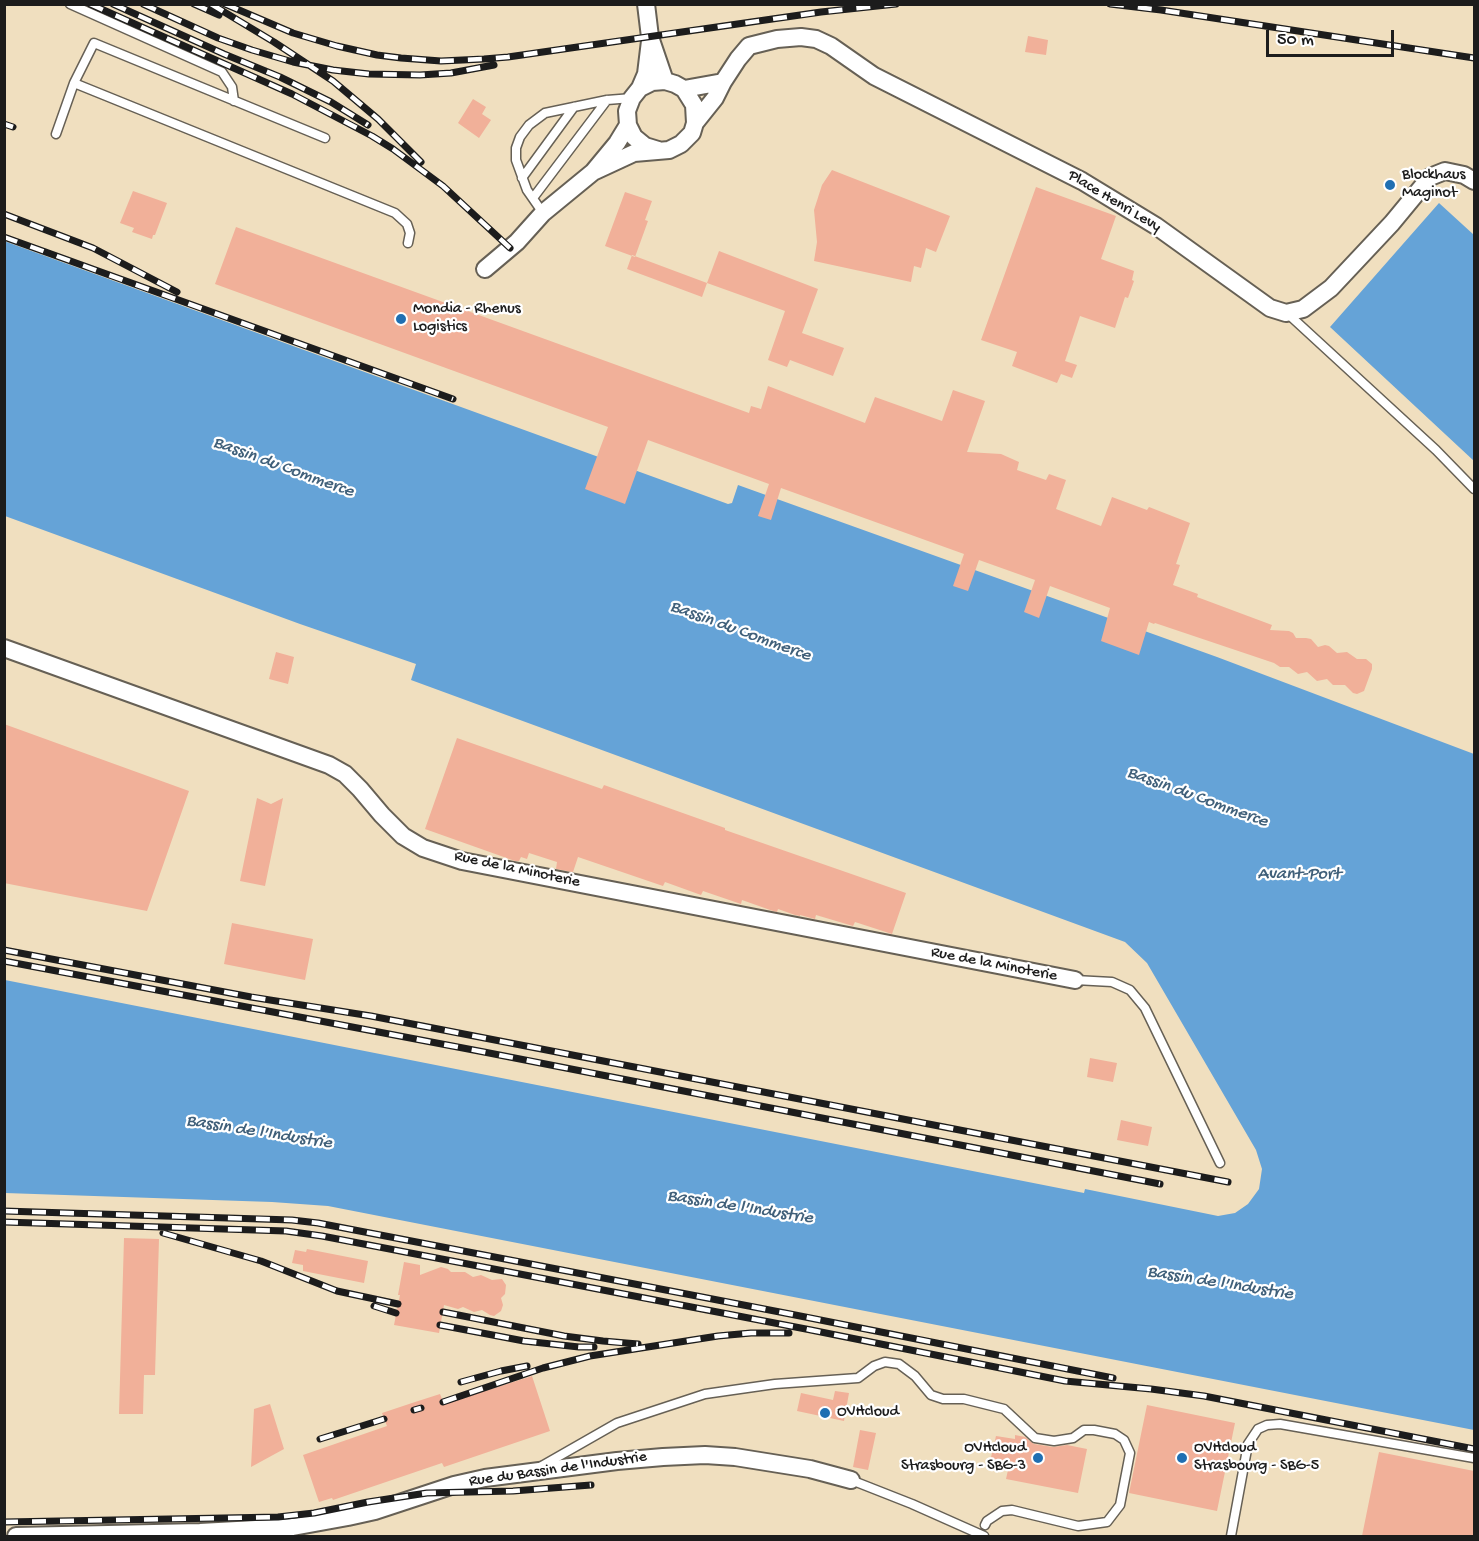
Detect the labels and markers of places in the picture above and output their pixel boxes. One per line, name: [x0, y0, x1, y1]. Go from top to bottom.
place label: Blockhaus Maginot: [1402, 166, 1465, 204]
marker: Blockhaus Maginot: [1383, 178, 1397, 192]
place label: Mondia - Rhenus Logistics: [413, 300, 521, 338]
marker: Mondia - Rhenus Logistics: [394, 312, 408, 326]
place label: OVHcloud: [837, 1403, 899, 1423]
marker: OVHcloud: [818, 1406, 832, 1420]
place label: OVHcloud Strasbourg - SBG-3: [901, 1439, 1026, 1477]
place label: OVHcloud Strasbourg - SBG-5: [1194, 1439, 1319, 1477]
marker: OVHcloud Strasbourg - SBG-3: [1031, 1451, 1045, 1465]
marker: OVHcloud Strasbourg - SBG-5: [1175, 1451, 1189, 1465]

